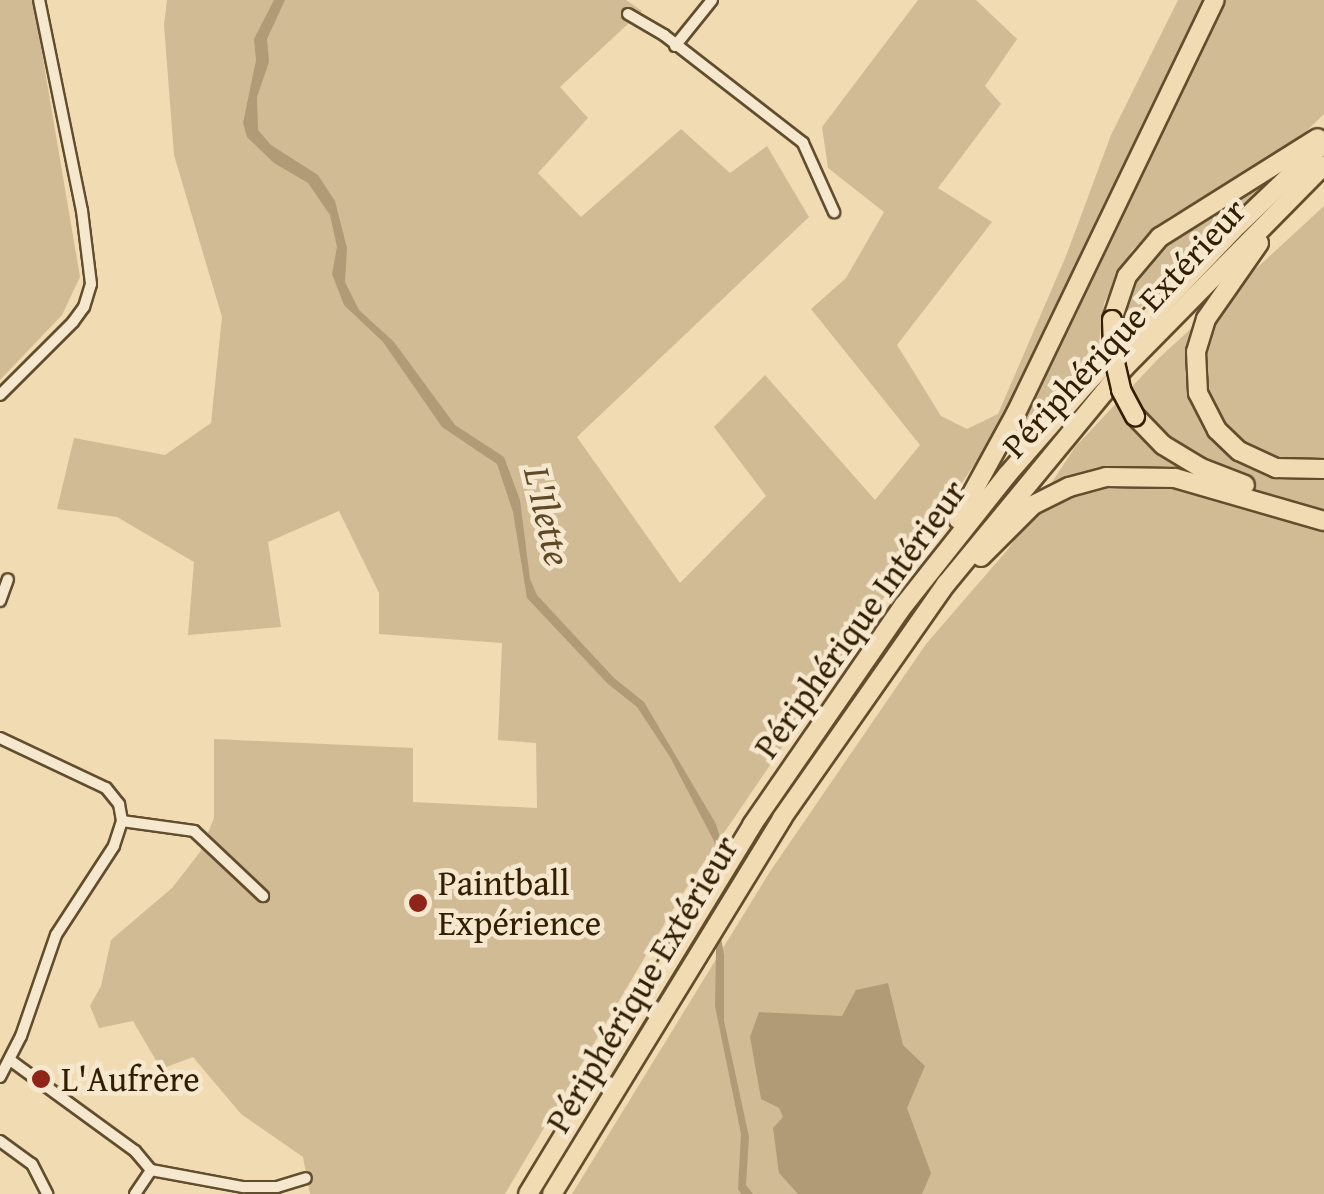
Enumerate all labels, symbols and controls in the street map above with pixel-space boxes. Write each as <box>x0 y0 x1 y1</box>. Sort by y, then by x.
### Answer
street label: Périphérique Extérieur <box>993 190 1255 466</box>
water label: L'Ilette <box>514 462 582 570</box>
street label: Périphérique Intérieur <box>745 472 975 766</box>
street label: Périphérique Extérieur <box>537 828 747 1140</box>
place label: Paintball Expérience <box>438 862 601 944</box>
marker: Paintball Expérience <box>407 892 429 914</box>
place label: L'Aufrère <box>61 1058 200 1100</box>
marker: L'Aufrère <box>30 1068 52 1090</box>

